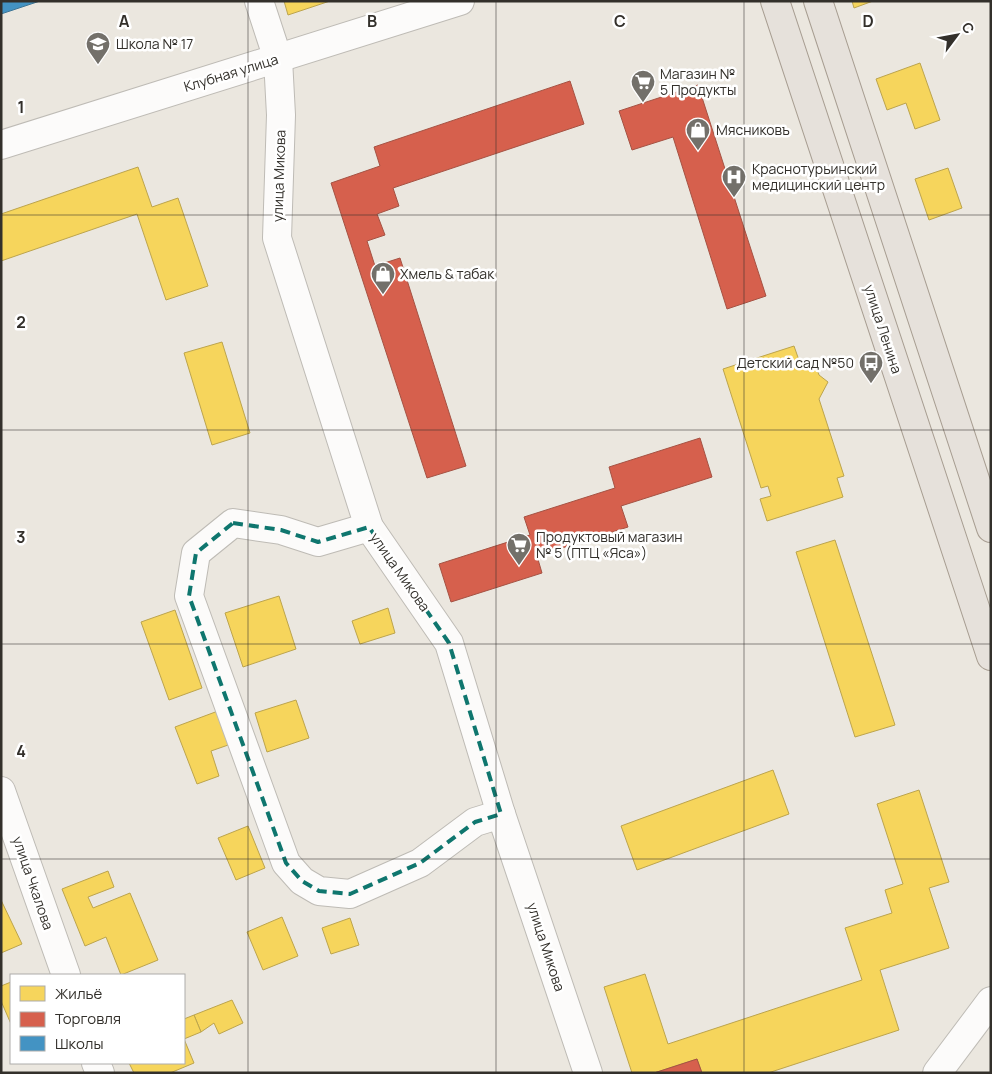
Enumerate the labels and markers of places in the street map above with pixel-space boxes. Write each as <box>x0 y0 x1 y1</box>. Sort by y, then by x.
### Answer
school or university icon: Школа № 17 <box>85 31 111 65</box>
place label: Школа № 17 <box>116 34 193 53</box>
place label: Магазин № 5 Продукты <box>660 64 736 99</box>
supermarket icon: Магазин № 5 Продукты <box>630 69 656 103</box>
shop icon: Мясниковъ <box>685 117 711 151</box>
place label: Мясниковъ <box>716 120 790 139</box>
place label: Краснотурьинский медицинский центр <box>752 159 885 194</box>
hospital icon: Краснотурьинский медицинский центр <box>721 164 747 198</box>
shop icon: Хмель & табак <box>370 261 396 295</box>
place label: Хмель & табак <box>400 264 495 283</box>
bus stop icon: Детский сад №50 <box>858 350 884 384</box>
place label: Детский сад №50 <box>736 353 854 372</box>
place label: Продуктовый магазин № 5 (ПТЦ «Яса») <box>536 527 683 562</box>
supermarket icon: Продуктовый магазин № 5 (ПТЦ «Яса») <box>506 532 532 566</box>

